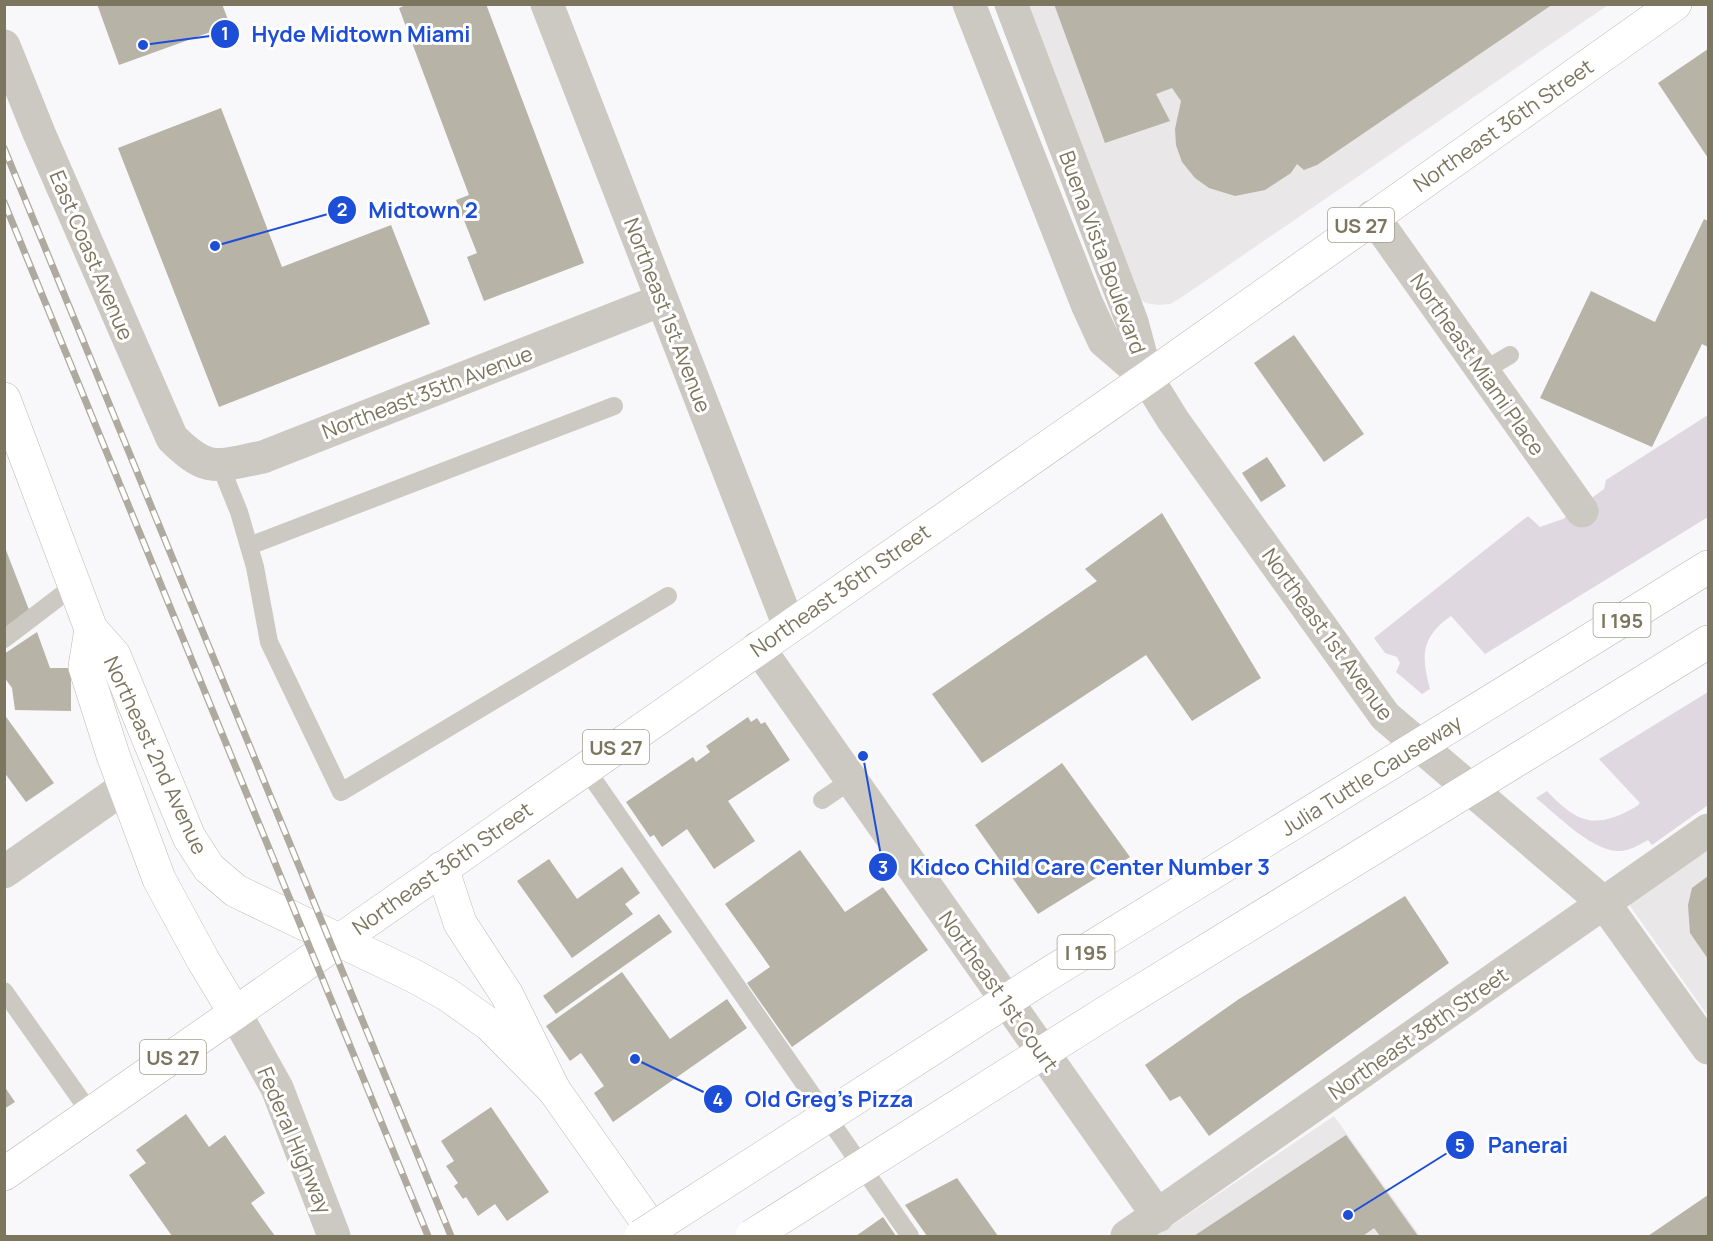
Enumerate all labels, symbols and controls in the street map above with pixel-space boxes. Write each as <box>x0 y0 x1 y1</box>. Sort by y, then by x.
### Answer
callout: Hyde Midtown Miami <box>210 14 483 54</box>
text: Hyde Midtown Miami <box>251 19 471 49</box>
text: 1 <box>221 21 229 45</box>
street label: Northeast 36th Street <box>1407 52 1599 198</box>
street label: Buena Vista Boulevard <box>1053 147 1153 357</box>
street label: East Coast Avenue <box>44 166 140 344</box>
callout: Midtown 2 <box>327 190 490 230</box>
text: Midtown 2 <box>368 195 478 225</box>
text: 2 <box>337 197 347 221</box>
road number: US 27 <box>1328 208 1394 242</box>
street label: Northeast 1st Avenue <box>618 214 718 416</box>
street label: Northeast Miami Place <box>1404 267 1552 461</box>
street label: Northeast 35th Avenue <box>318 339 536 445</box>
street label: Northeast 36th Street <box>744 517 936 663</box>
street label: Northeast 1st Avenue <box>1256 542 1400 726</box>
road number: I 195 <box>1594 603 1650 637</box>
street label: Northeast 2nd Avenue <box>98 651 214 859</box>
street label: Julia Tuttle Causeway <box>1275 708 1467 842</box>
road number: US 27 <box>583 730 649 764</box>
street label: Northeast 36th Street <box>346 795 538 941</box>
callout: Kidco Child Care Center Number 3 <box>868 847 1282 887</box>
text: Kidco Child Care Center Number 3 <box>910 852 1270 882</box>
text: 3 <box>878 855 888 879</box>
street label: Northeast 1st Court <box>933 905 1065 1077</box>
road number: I 195 <box>1058 935 1114 969</box>
street label: Northeast 38th Street <box>1323 960 1513 1106</box>
road number: US 27 <box>140 1040 206 1074</box>
street label: Federal Highway <box>251 1062 339 1218</box>
callout: Old Greg’s Pizza <box>703 1079 925 1119</box>
text: Old Greg’s Pizza <box>745 1084 913 1114</box>
text: 4 <box>713 1087 724 1111</box>
callout: Panerai <box>1445 1125 1580 1165</box>
text: Panerai <box>1488 1130 1568 1160</box>
text: 5 <box>1455 1133 1465 1157</box>

